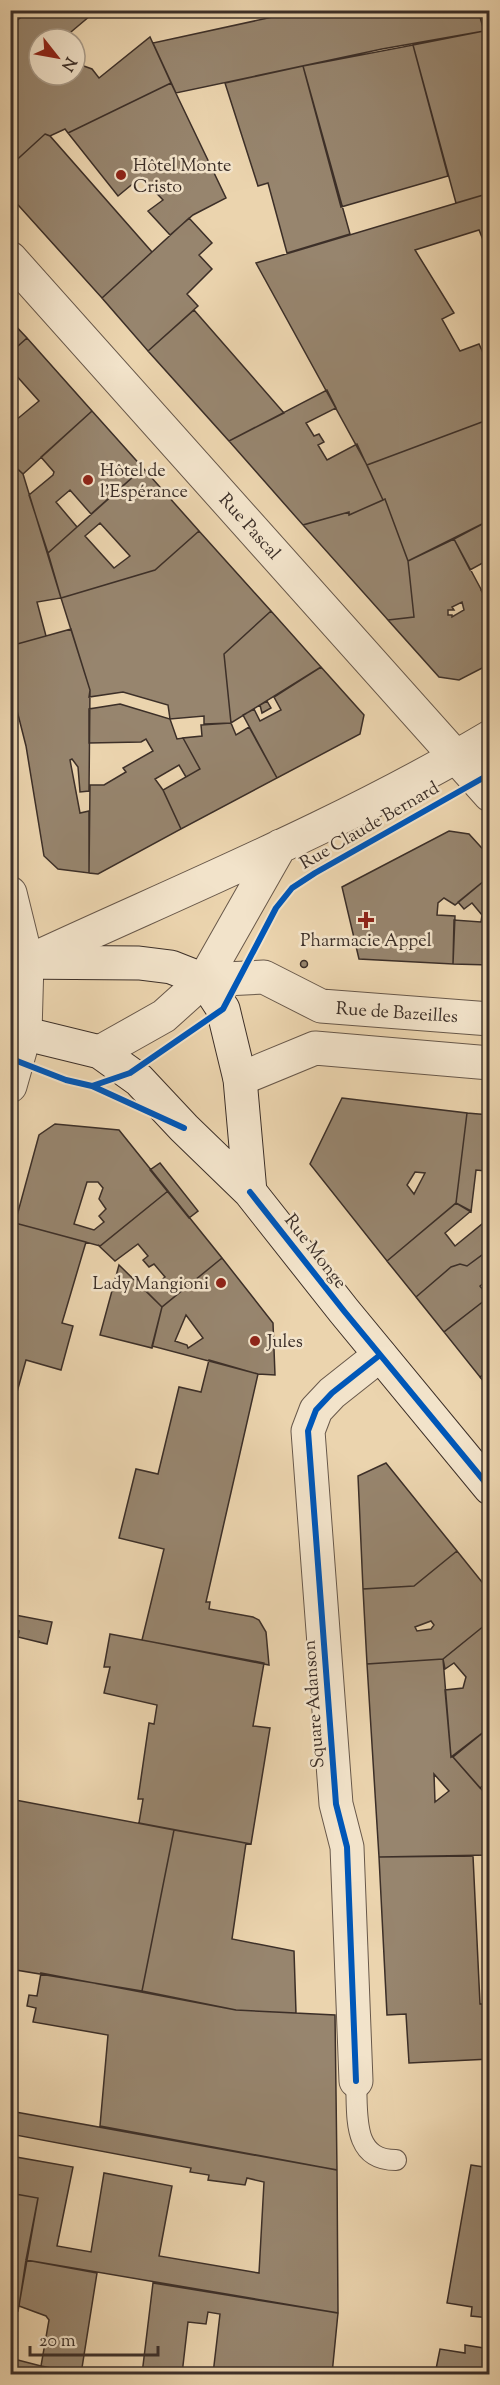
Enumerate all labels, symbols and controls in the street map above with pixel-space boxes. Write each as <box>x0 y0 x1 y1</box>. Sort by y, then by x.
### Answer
north arrow <box>27 27 87 87</box>
text: N <box>54 52 81 75</box>
place label: Hôtel Monte Cristo <box>133 154 231 201</box>
marker: Hôtel Monte Cristo <box>114 168 128 182</box>
place label: Hôtel de l'Espérance <box>100 459 188 506</box>
marker: Hôtel de l'Espérance <box>81 473 95 487</box>
street label: Rue Pascal <box>212 488 286 566</box>
street label: Rue Claude Bernard <box>295 776 445 877</box>
marker: Pharmacie Appel <box>359 913 373 927</box>
place label: Pharmacie Appel <box>300 929 432 955</box>
street label: Rue de Bazeilles <box>335 997 459 1031</box>
street label: Rue Monge <box>277 1209 352 1295</box>
place label: Lady Mangioni <box>93 1272 209 1298</box>
marker: Lady Mangioni <box>214 1276 228 1290</box>
place label: Jules <box>266 1330 303 1356</box>
marker: Jules <box>248 1334 262 1348</box>
street label: Square Adanson <box>298 1639 332 1769</box>
scale bar <box>30 2319 158 2357</box>
text: 20 m <box>39 2329 76 2355</box>

